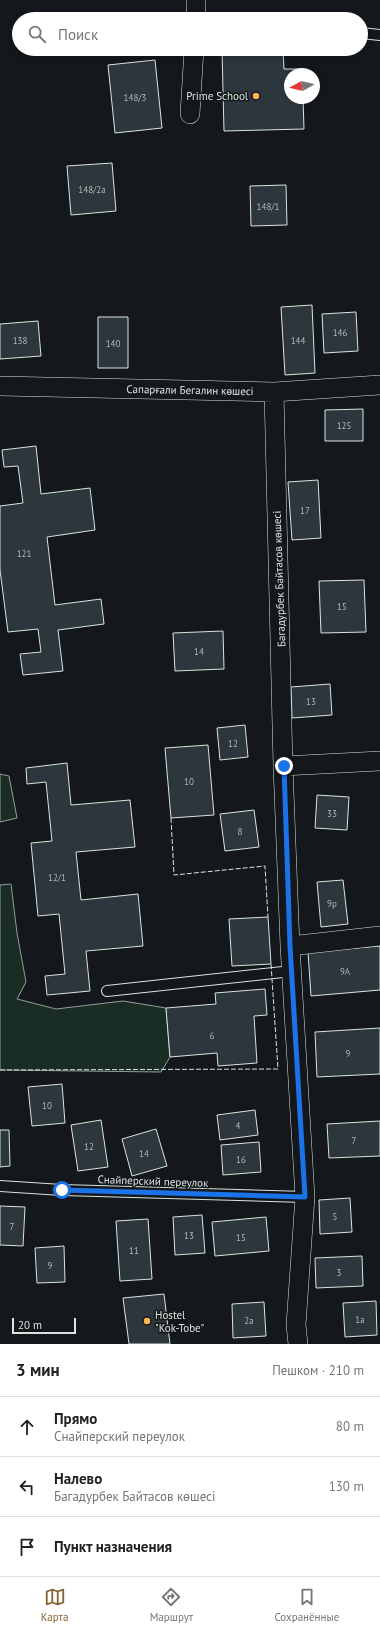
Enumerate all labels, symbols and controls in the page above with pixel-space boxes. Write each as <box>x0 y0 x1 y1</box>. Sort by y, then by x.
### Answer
search box <box>12 12 368 56</box>
icon: search <box>26 23 48 45</box>
text: Поиск <box>58 25 98 44</box>
north arrow <box>284 68 320 104</box>
place label: Prime School <box>186 89 249 103</box>
marker: Prime School <box>251 91 261 101</box>
house number: 148/3 <box>124 92 146 103</box>
house number: 148/2а <box>78 184 106 195</box>
house number: 148/1 <box>257 201 279 212</box>
house number: 146 <box>333 327 347 338</box>
house number: 138 <box>13 335 27 346</box>
house number: 144 <box>291 335 305 346</box>
house number: 140 <box>106 338 120 349</box>
street label: Сапарғали Бегалин көшесі <box>126 382 254 398</box>
house number: 125 <box>337 420 351 431</box>
house number: 17 <box>300 505 310 516</box>
street label: Багадурбек Байтасов көшесі <box>270 510 288 648</box>
house number: 121 <box>17 548 31 559</box>
house number: 15 <box>337 601 347 612</box>
house number: 14 <box>194 646 204 657</box>
house number: 13 <box>306 696 316 707</box>
house number: 12 <box>228 738 238 749</box>
route end <box>275 757 293 775</box>
house number: 10 <box>184 776 194 787</box>
house number: 33 <box>327 808 337 819</box>
house number: 8 <box>238 826 243 837</box>
house number: 12/1 <box>48 872 66 883</box>
house number: 9р <box>327 898 337 909</box>
house number: 9А <box>340 966 351 977</box>
house number: 6 <box>210 1030 215 1041</box>
house number: 9 <box>346 1048 351 1059</box>
house number: 10 <box>42 1100 52 1111</box>
house number: 4 <box>236 1120 241 1131</box>
house number: 7 <box>352 1135 357 1146</box>
house number: 12 <box>84 1141 94 1152</box>
house number: 14 <box>139 1148 149 1159</box>
house number: 16 <box>236 1154 246 1165</box>
street label: Снайперский переулок <box>97 1172 209 1190</box>
route start <box>53 1181 71 1199</box>
house number: 5 <box>333 1211 338 1222</box>
house number: 7 <box>10 1221 15 1232</box>
house number: 13 <box>184 1230 194 1241</box>
house number: 15 <box>236 1232 246 1243</box>
house number: 11 <box>129 1245 139 1256</box>
house number: 9 <box>48 1260 53 1271</box>
house number: 3 <box>337 1267 342 1278</box>
place label: Hostel "Kok-Tobe" <box>155 1308 205 1335</box>
house number: 1а <box>355 1314 365 1325</box>
house number: 2а <box>244 1315 254 1326</box>
scale bar <box>12 1316 76 1335</box>
marker: Hostel "Kok-Tobe" <box>142 1316 152 1326</box>
text: 20 m <box>18 1318 42 1332</box>
text: 3 мин <box>16 1359 60 1381</box>
text: Пешком · 210 m <box>272 1362 364 1379</box>
text: Прямо <box>54 1409 97 1428</box>
icon: ahead <box>16 1416 38 1438</box>
text: 80 m <box>336 1418 364 1435</box>
text: Снайперский переулок <box>54 1428 185 1445</box>
text: Налево <box>54 1469 102 1488</box>
icon: left <box>16 1476 38 1498</box>
text: 130 m <box>329 1478 364 1495</box>
text: Багадурбек Байтасов көшесі <box>54 1488 215 1505</box>
icon: arrive <box>16 1536 38 1558</box>
text: Пункт назначения <box>54 1537 172 1556</box>
tab: Карта <box>41 1586 68 1624</box>
tab: Маршрут <box>150 1586 193 1624</box>
tab: Сохранённые <box>274 1586 339 1624</box>

